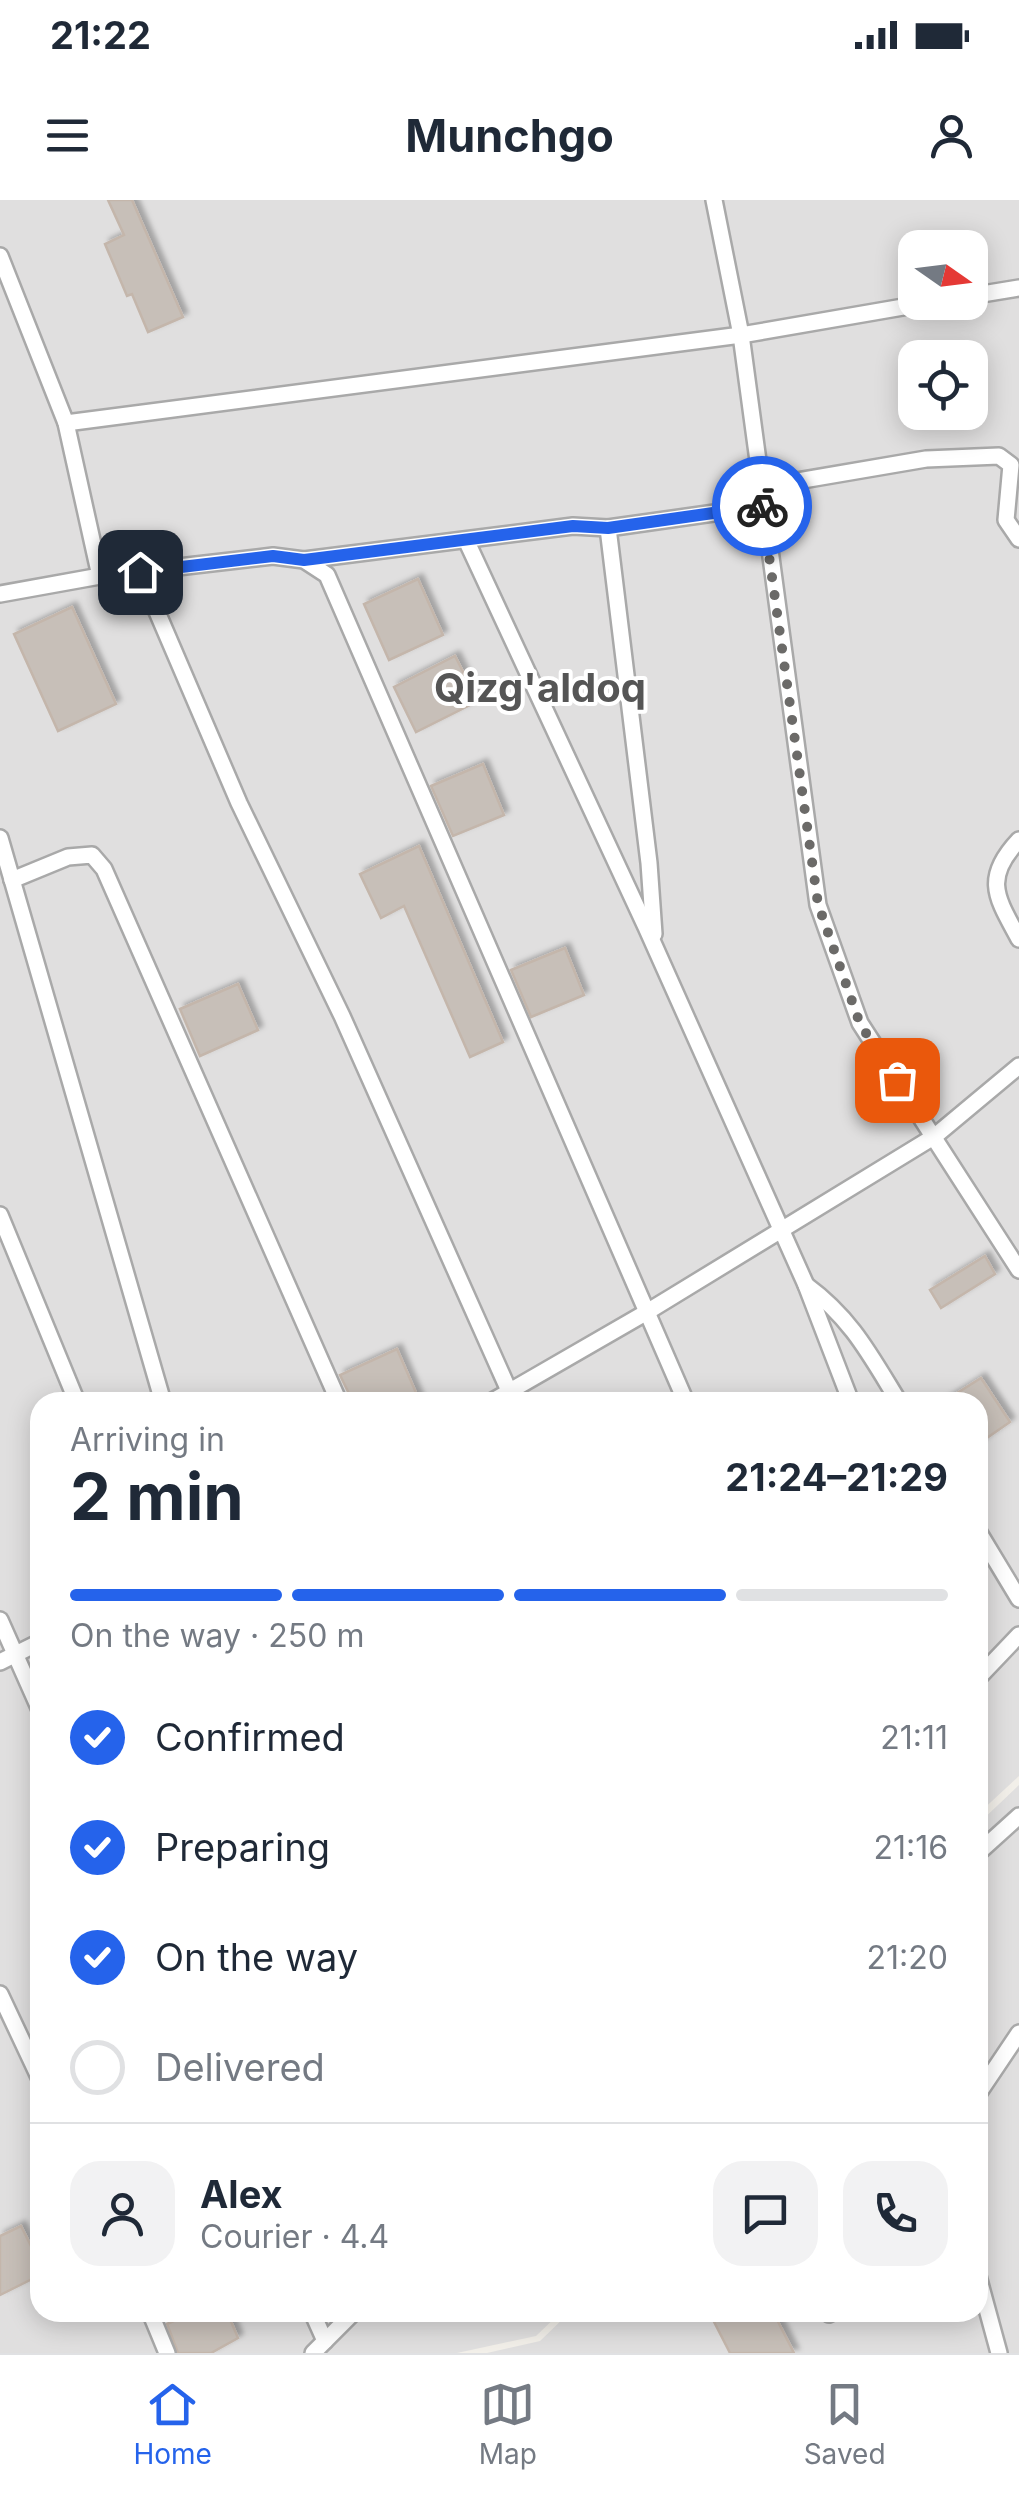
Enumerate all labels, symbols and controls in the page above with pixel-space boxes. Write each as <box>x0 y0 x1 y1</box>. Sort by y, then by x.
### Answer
text: 21:22 <box>50 12 151 58</box>
icon: menu <box>40 108 95 163</box>
text: Munchgo <box>405 108 614 163</box>
icon: person <box>924 108 979 163</box>
north arrow <box>898 230 988 320</box>
map controls <box>898 230 988 430</box>
button: locate <box>898 340 988 430</box>
courier <box>712 456 812 556</box>
icon: bike <box>735 479 790 534</box>
pin <box>98 530 183 615</box>
icon: home <box>113 545 168 600</box>
district label: Qizg'aldoq <box>434 663 646 712</box>
pin <box>855 1038 940 1123</box>
icon: bag <box>870 1053 925 1108</box>
text: Arriving in <box>70 1420 225 1459</box>
text: 21:24–21:29 <box>725 1454 948 1500</box>
text: 2 min <box>70 1457 244 1536</box>
text: On the way · 250 m <box>70 1616 365 1655</box>
icon: check <box>70 1710 125 1765</box>
text: Confirmed <box>155 1714 345 1760</box>
text: 21:11 <box>880 1718 948 1757</box>
icon: check <box>70 1820 125 1875</box>
text: Preparing <box>155 1824 330 1870</box>
text: 21:16 <box>873 1828 948 1867</box>
icon: check <box>70 1930 125 1985</box>
text: On the way <box>155 1934 358 1980</box>
text: 21:20 <box>867 1938 948 1977</box>
text: Delivered <box>155 2044 325 2090</box>
button: person <box>70 2161 175 2266</box>
button: chat <box>713 2161 818 2266</box>
button: phone <box>843 2161 948 2266</box>
text: Alex <box>200 2171 283 2217</box>
text: Courier · 4.4 <box>200 2217 389 2256</box>
tab: Home <box>133 2377 212 2471</box>
tab: Map <box>479 2377 537 2471</box>
tab: Saved <box>804 2377 886 2471</box>

